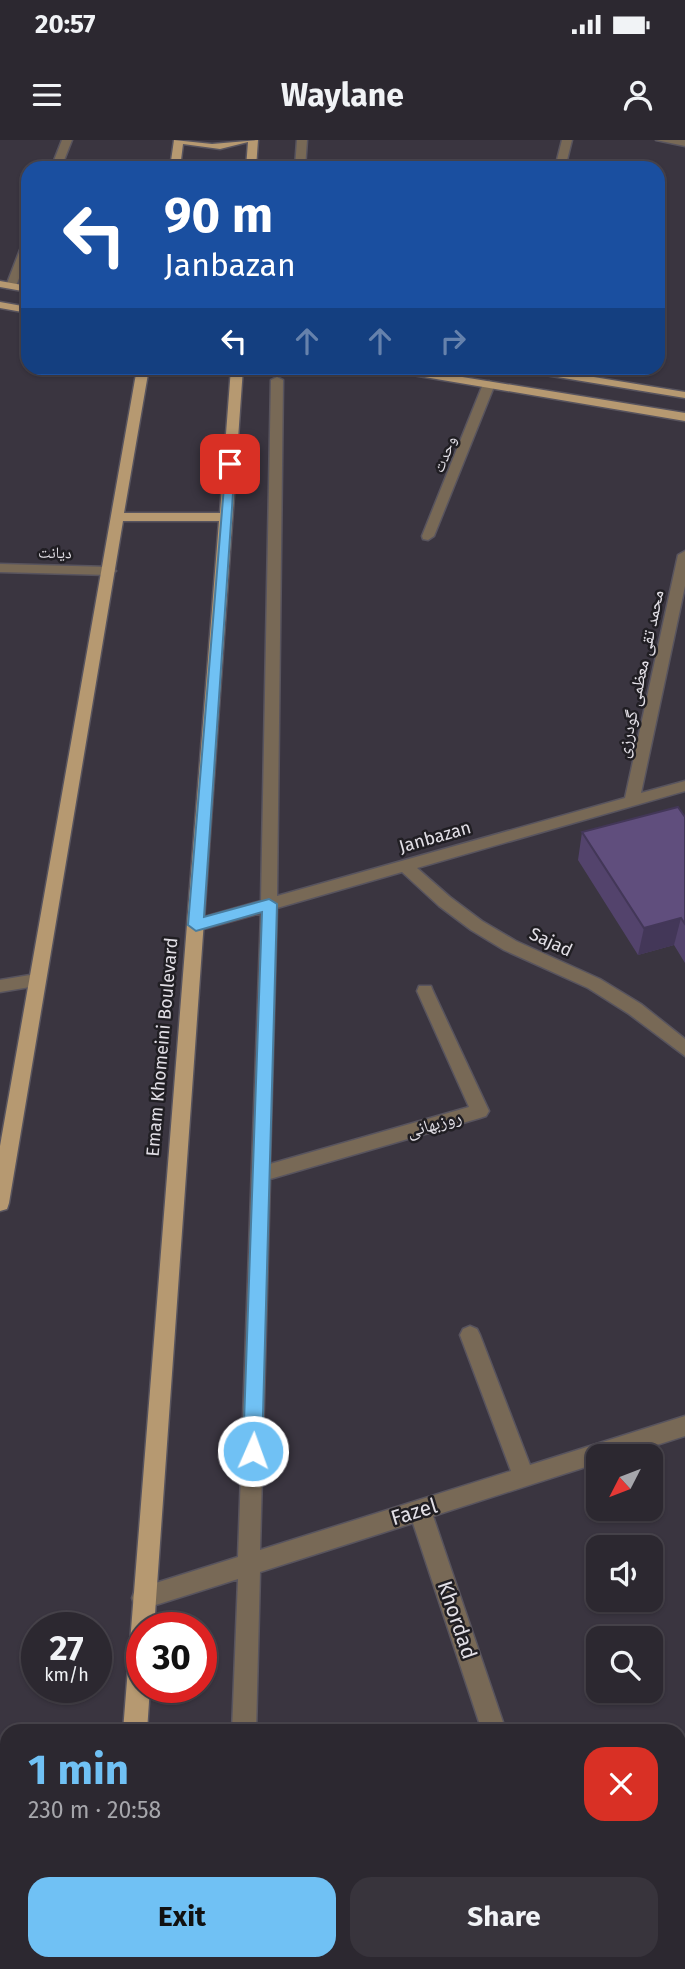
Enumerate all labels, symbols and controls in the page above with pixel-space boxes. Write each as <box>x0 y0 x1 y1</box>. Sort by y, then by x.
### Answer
text: 20:57 <box>35 9 95 40</box>
icon: menu <box>28 76 66 114</box>
text: Waylane <box>281 76 404 114</box>
icon: person <box>619 76 657 114</box>
text: 90 m <box>164 186 273 245</box>
icon: left <box>49 189 140 280</box>
text: Janbazan <box>164 246 296 284</box>
icon: left <box>215 322 253 360</box>
icon: ahead <box>288 322 326 360</box>
icon: ahead <box>361 322 399 360</box>
icon: right <box>434 322 472 360</box>
street label: وحدت <box>429 433 460 475</box>
pin <box>200 434 260 494</box>
icon: arrive <box>211 445 249 483</box>
street label: دیانت <box>38 543 72 562</box>
street label: محمد تقی معظمی گودرزی <box>611 588 669 760</box>
street label: Janbazan <box>396 816 474 858</box>
street label: Sajad <box>526 923 576 961</box>
street label: Emam Khomeini Boulevard <box>141 937 183 1157</box>
street label: روزبهانی <box>404 1106 464 1142</box>
position arrow <box>216 1414 290 1488</box>
north arrow <box>586 1444 663 1521</box>
map controls <box>586 1444 663 1703</box>
street label: Fazel <box>388 1493 440 1531</box>
button: sound <box>586 1535 663 1612</box>
street label: Khordad <box>432 1577 482 1663</box>
speed limit sign: 30 <box>126 1612 217 1703</box>
button: search <box>586 1626 663 1703</box>
text: 27 <box>49 1627 84 1669</box>
text: km/h <box>44 1664 89 1686</box>
text: 1 min <box>28 1745 129 1795</box>
button: close <box>584 1747 658 1821</box>
text: 230 m · 20:58 <box>28 1796 161 1824</box>
button: Exit <box>28 1877 336 1957</box>
button: Share <box>350 1877 658 1957</box>

